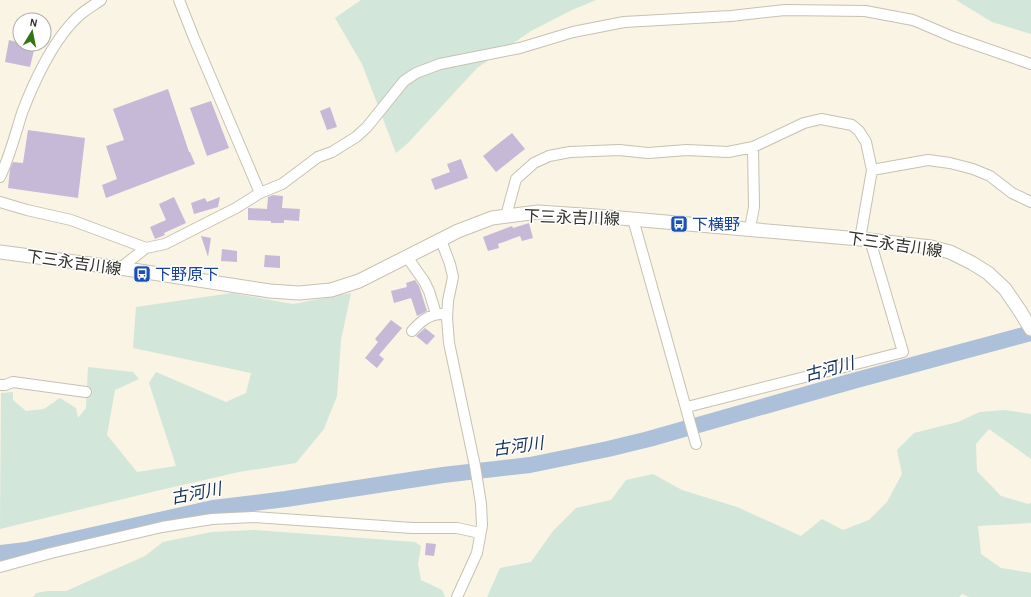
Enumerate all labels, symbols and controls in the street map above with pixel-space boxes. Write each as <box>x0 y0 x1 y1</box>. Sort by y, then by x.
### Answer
north arrow <box>12 12 52 52</box>
text: N <box>29 17 38 29</box>
street label: 下三永吉川線 <box>524 207 620 228</box>
bus stop icon: 下横野 <box>669 214 689 234</box>
place label: 下横野 <box>692 216 740 233</box>
street label: 下三永吉川線 <box>846 229 944 260</box>
street label: 下三永吉川線 <box>25 247 123 278</box>
bus stop icon: 下野原下 <box>132 264 152 284</box>
place label: 下野原下 <box>155 266 219 283</box>
water label: 古河川 <box>802 353 858 384</box>
water label: 古河川 <box>491 433 546 458</box>
water label: 古河川 <box>169 479 225 507</box>

